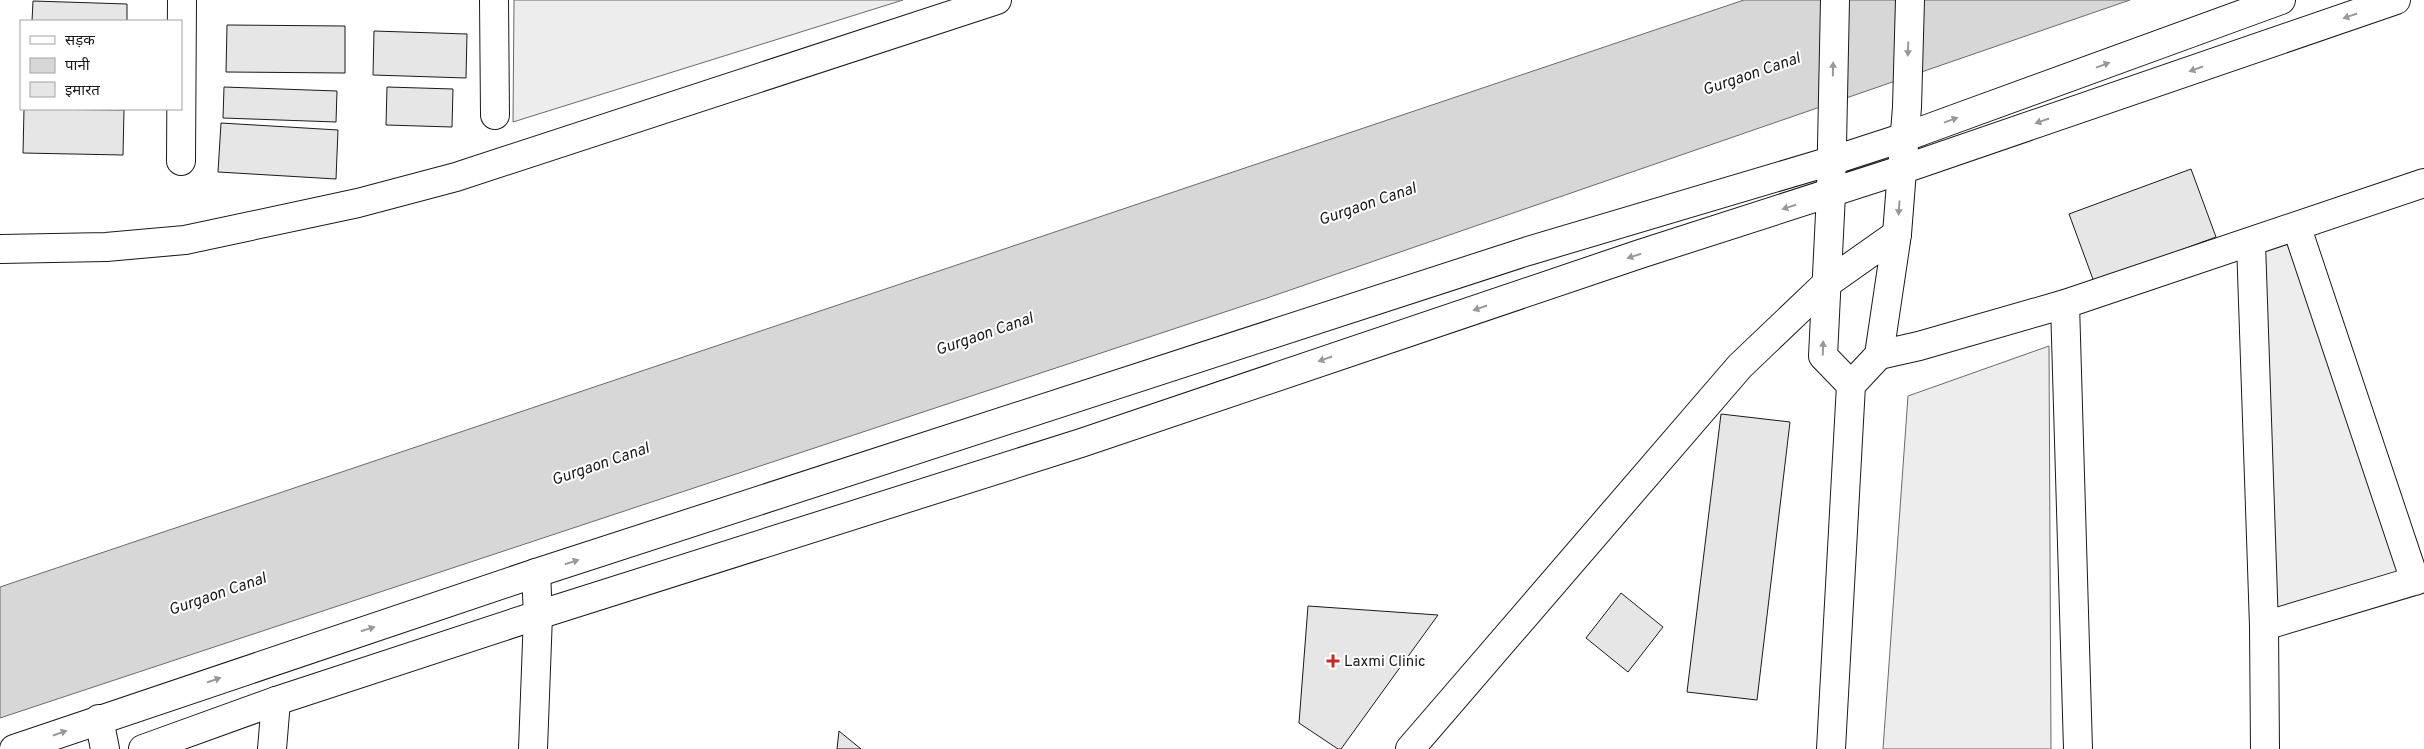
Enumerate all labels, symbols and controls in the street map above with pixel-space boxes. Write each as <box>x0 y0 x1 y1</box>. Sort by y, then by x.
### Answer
one-way arrow <box>2342 13 2357 20</box>
legend <box>20 20 182 110</box>
text: सड़क <box>65 32 95 51</box>
one-way arrow <box>1904 41 1912 57</box>
water label: Gurgaon Canal <box>1700 49 1804 101</box>
text: पानी <box>65 57 91 76</box>
one-way arrow <box>1830 61 1838 77</box>
one-way arrow <box>2096 61 2111 69</box>
one-way arrow <box>2188 65 2203 73</box>
text: इमारत <box>65 82 100 101</box>
one-way arrow <box>1943 116 1958 123</box>
one-way arrow <box>2035 118 2050 126</box>
water label: Gurgaon Canal <box>1316 179 1420 231</box>
one-way arrow <box>1894 200 1902 216</box>
one-way arrow <box>1781 204 1796 211</box>
one-way arrow <box>1626 253 1641 260</box>
one-way arrow <box>1472 304 1487 312</box>
water label: Gurgaon Canal <box>933 309 1037 361</box>
one-way arrow <box>1819 339 1827 355</box>
one-way arrow <box>1318 356 1333 364</box>
water label: Gurgaon Canal <box>549 439 653 491</box>
one-way arrow <box>565 557 580 565</box>
water label: Gurgaon Canal <box>166 569 270 621</box>
one-way arrow <box>361 625 376 633</box>
place label: Laxmi Clinic <box>1344 653 1426 672</box>
marker: Laxmi Clinic <box>1326 654 1340 668</box>
one-way arrow <box>207 676 222 684</box>
one-way arrow <box>53 729 68 737</box>

